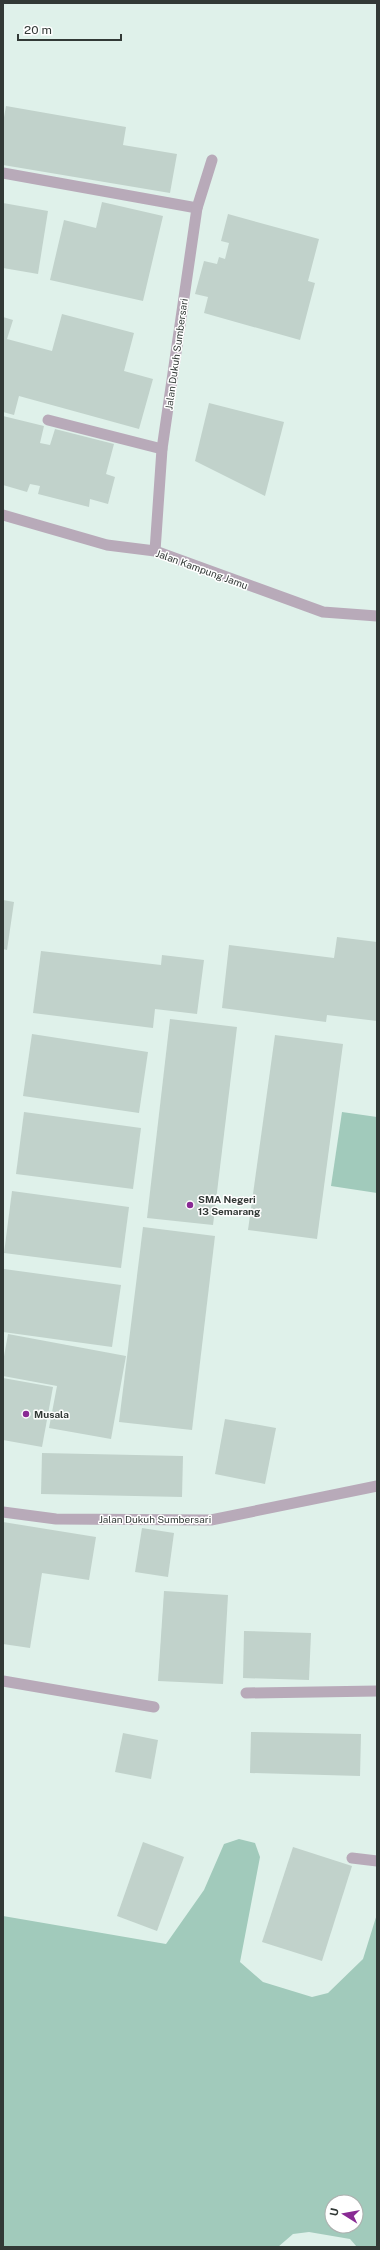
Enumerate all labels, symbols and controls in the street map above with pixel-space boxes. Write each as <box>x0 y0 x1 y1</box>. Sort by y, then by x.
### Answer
scale bar <box>18 16 121 42</box>
text: 20 m <box>24 23 52 37</box>
street label: Jalan Dukuh Sumbersari <box>162 298 190 410</box>
street label: Jalan Kampung Jamu <box>154 547 250 591</box>
place label: SMA Negeri 13 Semarang <box>198 1193 261 1217</box>
marker: SMA Negeri 13 Semarang <box>185 1200 195 1210</box>
place label: Musala <box>34 1408 69 1420</box>
marker: Musala <box>21 1409 31 1419</box>
street label: Jalan Dukuh Sumbersari <box>99 1513 211 1525</box>
north arrow <box>324 2194 364 2234</box>
text: U <box>328 2207 341 2217</box>

